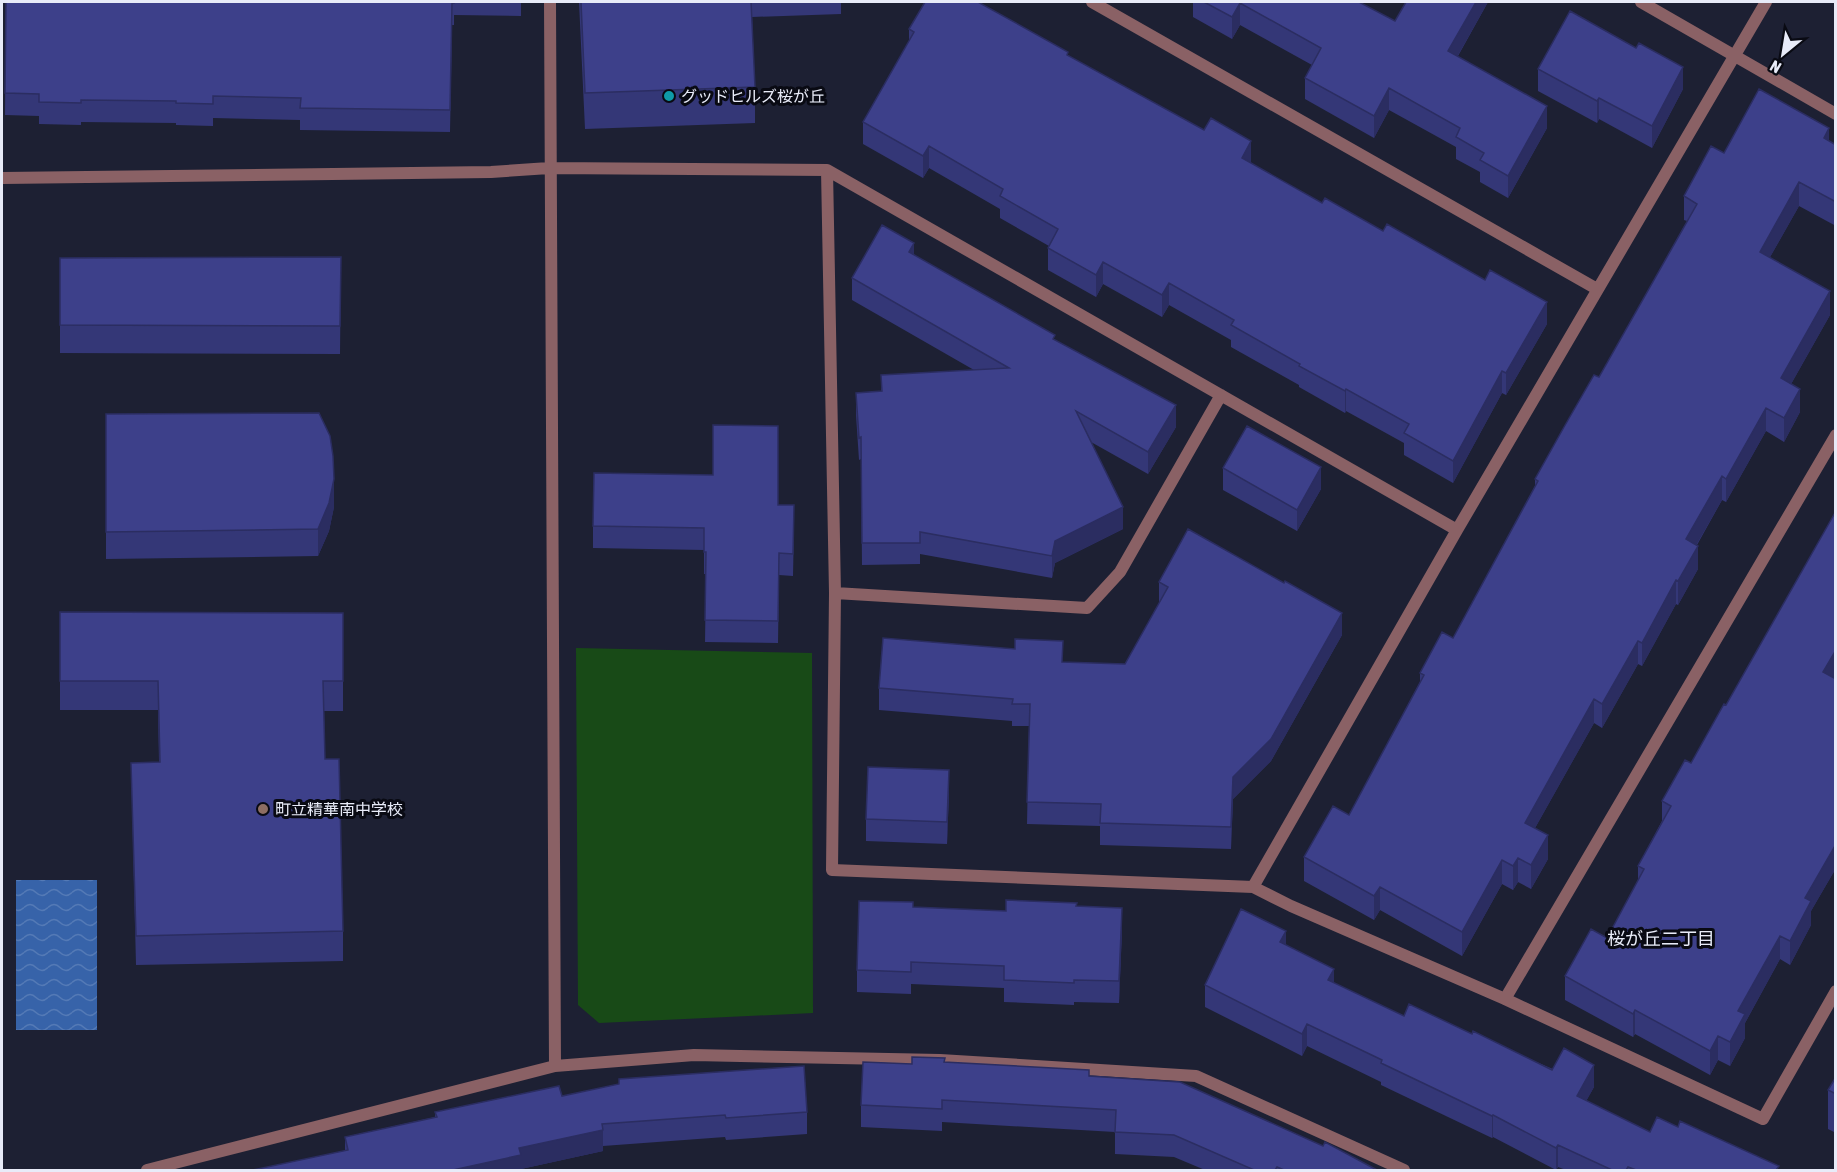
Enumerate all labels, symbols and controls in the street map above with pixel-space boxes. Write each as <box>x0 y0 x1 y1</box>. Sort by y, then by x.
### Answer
north arrow <box>1753 24 1813 84</box>
text: N <box>1767 57 1784 77</box>
place label: グッドヒルズ桜が丘 <box>681 87 825 105</box>
marker: グッドヒルズ桜が丘 <box>662 89 676 103</box>
place label: 町立精華南中学校 <box>275 800 403 818</box>
marker: 町立精華南中学校 <box>256 802 270 816</box>
district label: 桜が丘二丁目 <box>1607 928 1715 949</box>

